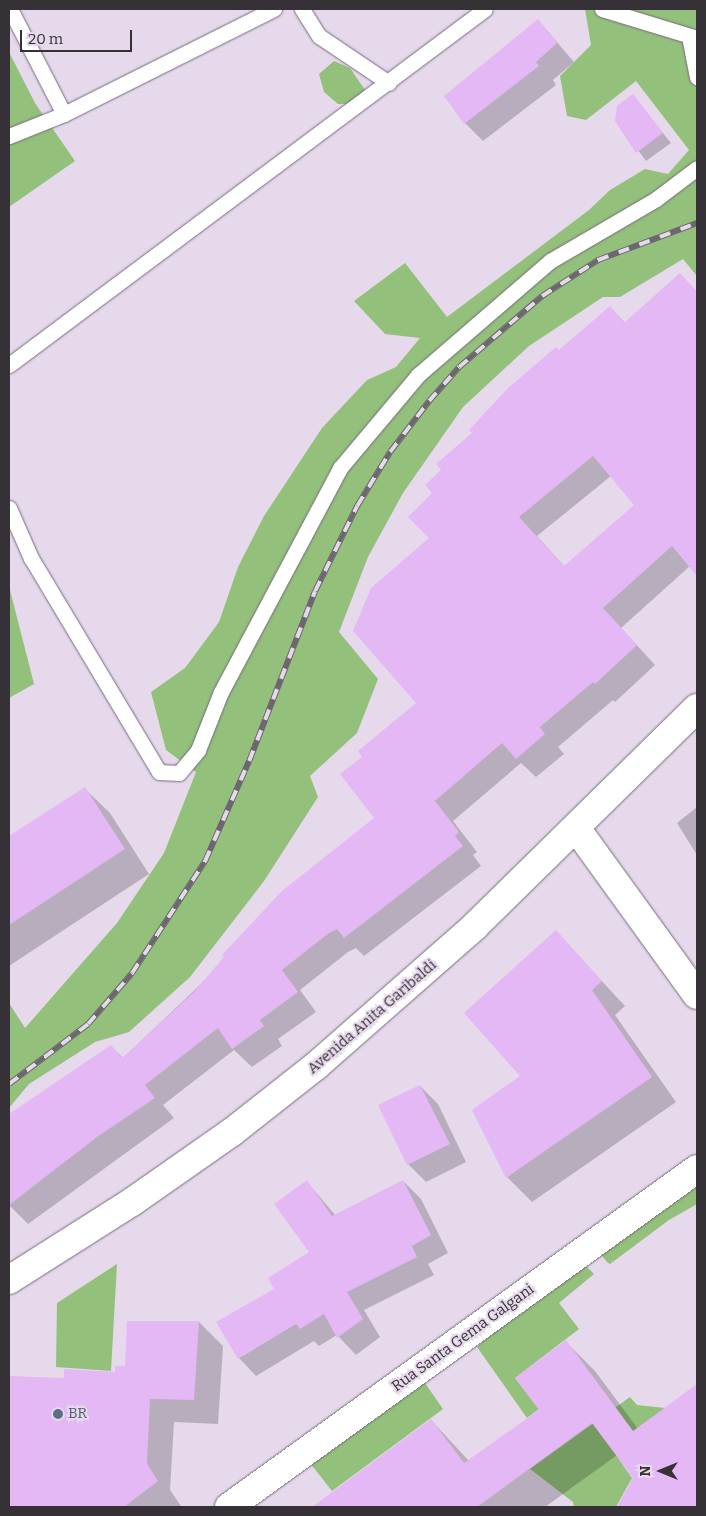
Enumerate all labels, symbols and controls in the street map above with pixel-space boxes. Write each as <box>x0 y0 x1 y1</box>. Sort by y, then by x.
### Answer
scale bar <box>22 20 135 52</box>
text: 20 m <box>28 30 63 48</box>
street label: Avenida Anita Garibaldi <box>304 956 440 1078</box>
street label: Rua Santa Gema Galgani <box>388 1280 538 1396</box>
place label: BR <box>68 1405 87 1423</box>
marker: BR <box>52 1408 64 1420</box>
north arrow <box>636 1446 686 1496</box>
text: N <box>637 1466 654 1476</box>

